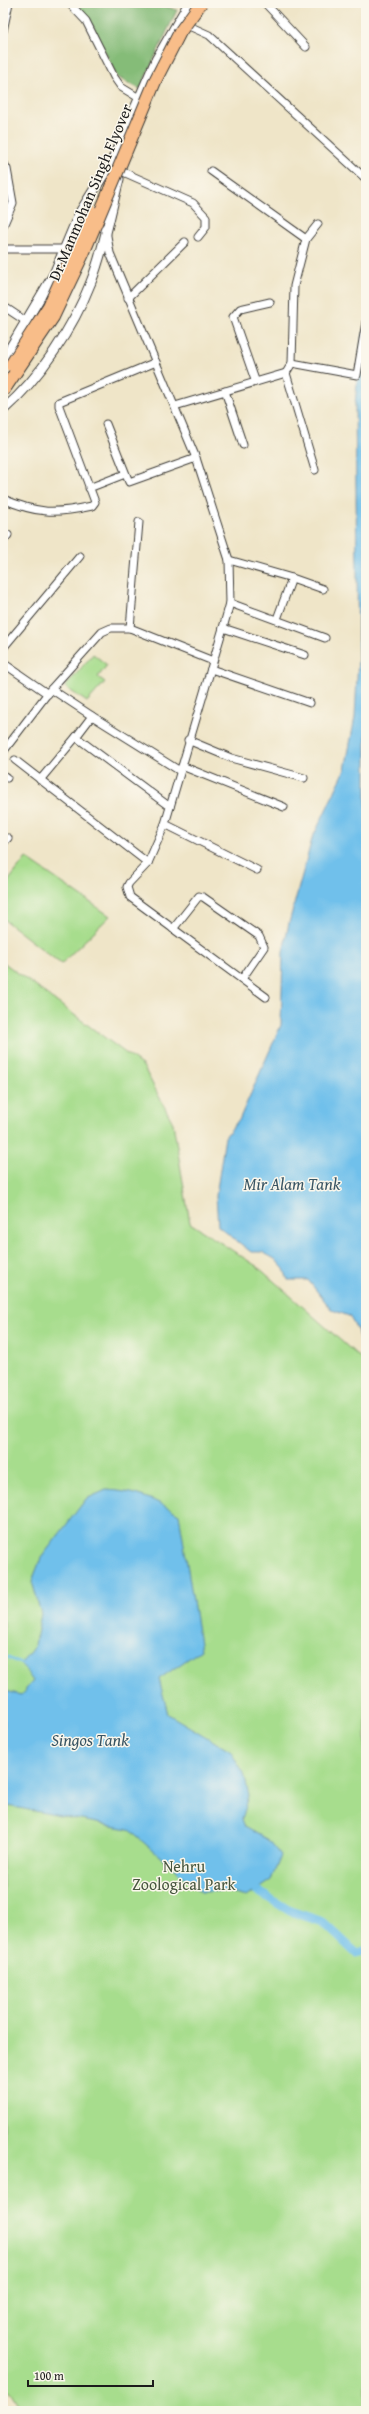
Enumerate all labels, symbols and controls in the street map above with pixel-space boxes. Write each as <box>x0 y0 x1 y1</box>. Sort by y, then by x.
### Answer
street label: Dr.Manmohan Singh Flyover <box>42 99 138 284</box>
water label: Mir Alam Tank <box>243 1171 341 1196</box>
water label: Singos Tank <box>51 1727 129 1752</box>
park label: Nehru Zoological Park <box>132 1854 237 1896</box>
scale bar <box>28 2362 153 2388</box>
text: 100 m <box>34 2367 64 2384</box>

